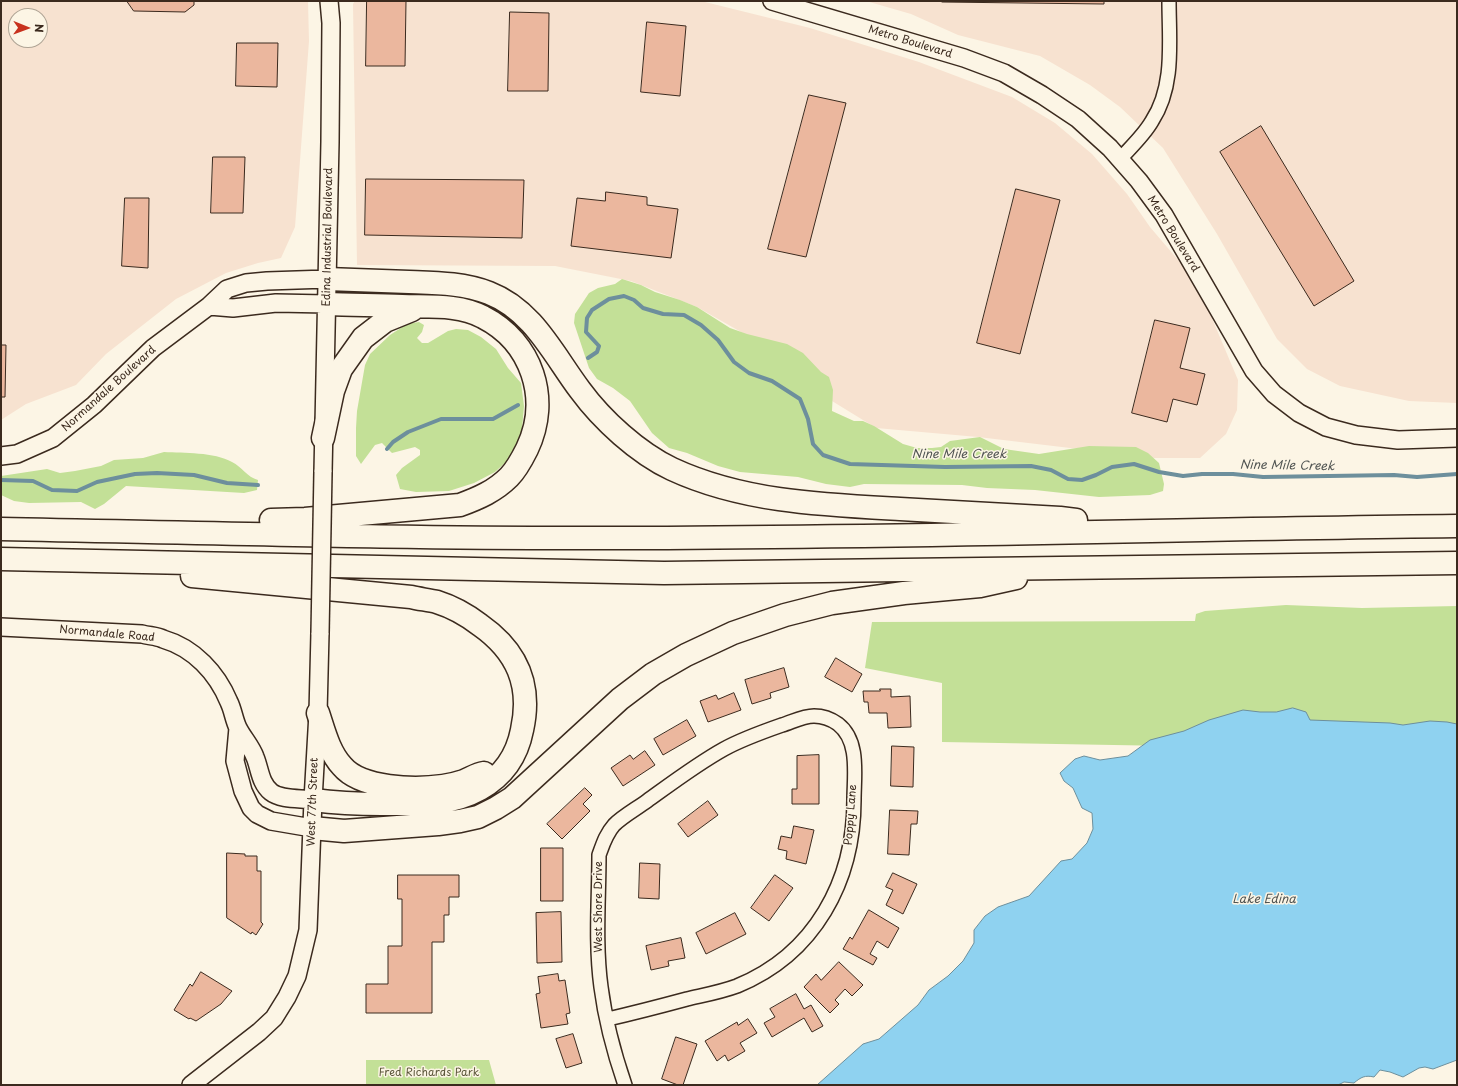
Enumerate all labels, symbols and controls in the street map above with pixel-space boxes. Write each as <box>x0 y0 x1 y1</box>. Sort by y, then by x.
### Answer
north arrow <box>8 8 48 48</box>
street label: Metro Boulevard <box>866 23 954 61</box>
text: N <box>31 24 48 33</box>
street label: Edina Industrial Boulevard <box>320 168 336 306</box>
street label: Metro Boulevard <box>1144 194 1202 274</box>
street label: Normandale Boulevard <box>59 343 159 435</box>
water label: Nine Mile Creek <box>912 448 1006 462</box>
water label: Nine Mile Creek <box>1240 458 1334 474</box>
street label: Normandale Road <box>59 623 155 645</box>
street label: West 77th Street <box>305 757 321 847</box>
street label: Poppy Lane <box>842 784 860 846</box>
street label: West Shore Drive <box>592 861 606 953</box>
water label: Lake Edina <box>1232 893 1296 907</box>
park label: Fred Richards Park <box>379 1066 479 1080</box>

